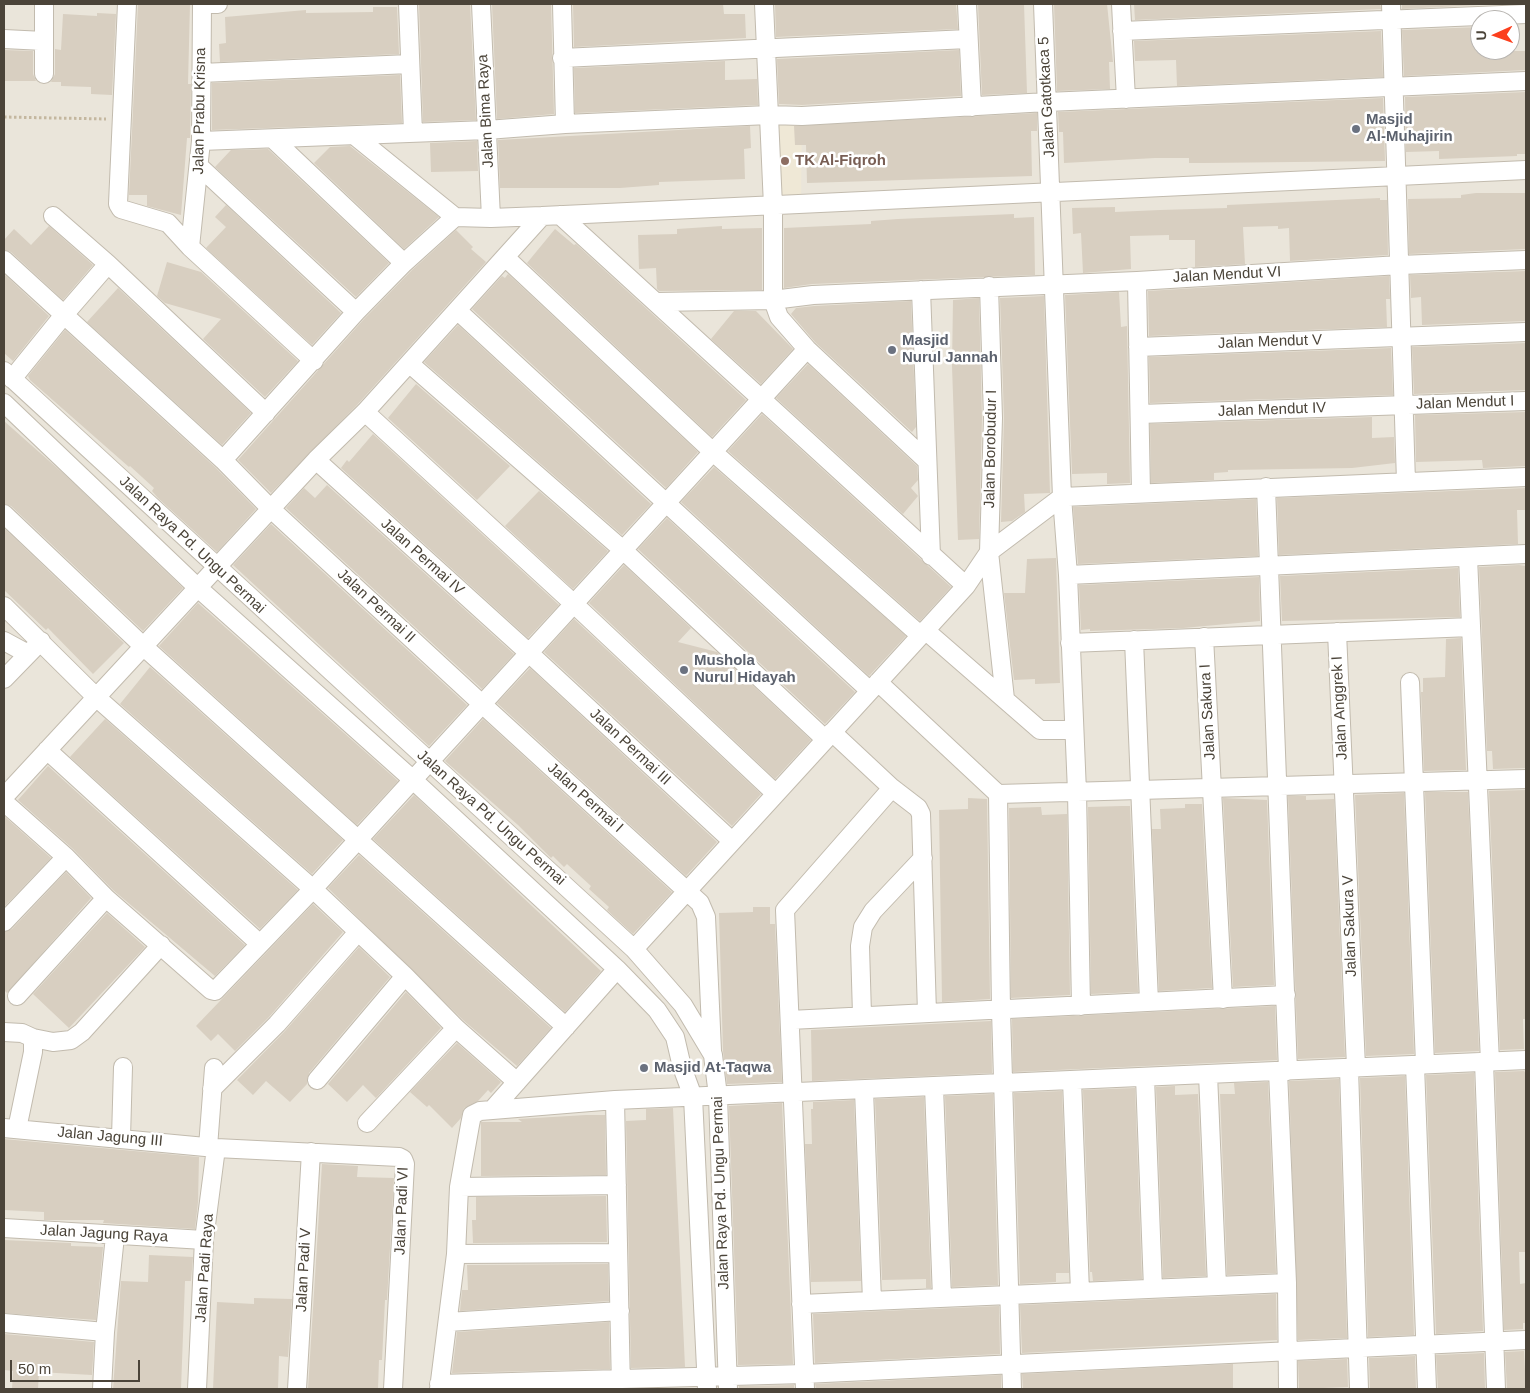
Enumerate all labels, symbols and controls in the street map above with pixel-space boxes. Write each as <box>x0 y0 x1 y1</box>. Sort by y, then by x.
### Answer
north arrow <box>1470 10 1520 60</box>
text: U <box>1473 30 1489 41</box>
street label: Jalan Gatotkaca 5 <box>1035 36 1059 158</box>
street label: Jalan Prabu Krisna <box>190 47 210 175</box>
street label: Jalan Bima Raya <box>474 54 498 168</box>
place label: Masjid Al-Muhajirin <box>1366 111 1453 146</box>
marker: Masjid Al-Muhajirin <box>1350 123 1362 135</box>
place label: TK Al-Fiqroh <box>795 152 886 170</box>
marker: TK Al-Fiqroh <box>779 155 791 167</box>
street label: Jalan Mendut VI <box>1172 263 1282 287</box>
street label: Jalan Mendut V <box>1218 331 1322 353</box>
place label: Masjid Nurul Jannah <box>902 332 998 367</box>
marker: Masjid Nurul Jannah <box>886 344 898 356</box>
street label: Jalan Borobudur I <box>981 390 1001 508</box>
street label: Jalan Mendut I <box>1416 392 1514 414</box>
street label: Jalan Mendut IV <box>1218 399 1326 421</box>
street label: Jalan Raya Pd. Ungu Permai <box>115 472 269 618</box>
street label: Jalan Permai IV <box>377 515 467 599</box>
street label: Jalan Permai II <box>333 565 419 647</box>
place label: Mushola Nurul Hidayah <box>694 652 796 687</box>
street label: Jalan Anggrek I <box>1328 655 1352 761</box>
marker: Mushola Nurul Hidayah <box>678 664 690 676</box>
street label: Jalan Sakura I <box>1197 664 1219 760</box>
street label: Jalan Permai III <box>586 705 674 789</box>
street label: Jalan Raya Pd. Ungu Permai <box>413 747 569 889</box>
street label: Jalan Permai I <box>543 759 627 837</box>
street label: Jalan Sakura V <box>1339 875 1361 977</box>
place label: Masjid At-Taqwa <box>654 1059 771 1077</box>
marker: Masjid At-Taqwa <box>638 1062 650 1074</box>
street label: Jalan Raya Pd. Ungu Permai <box>709 1096 733 1290</box>
street label: Jalan Jagung III <box>56 1123 164 1151</box>
street label: Jalan Padi VI <box>391 1167 413 1255</box>
street label: Jalan Padi Raya <box>192 1213 218 1323</box>
street label: Jalan Jagung Raya <box>39 1222 169 1246</box>
street label: Jalan Padi V <box>293 1227 315 1313</box>
scale bar <box>12 1350 142 1382</box>
text: 50 m <box>18 1360 51 1377</box>

